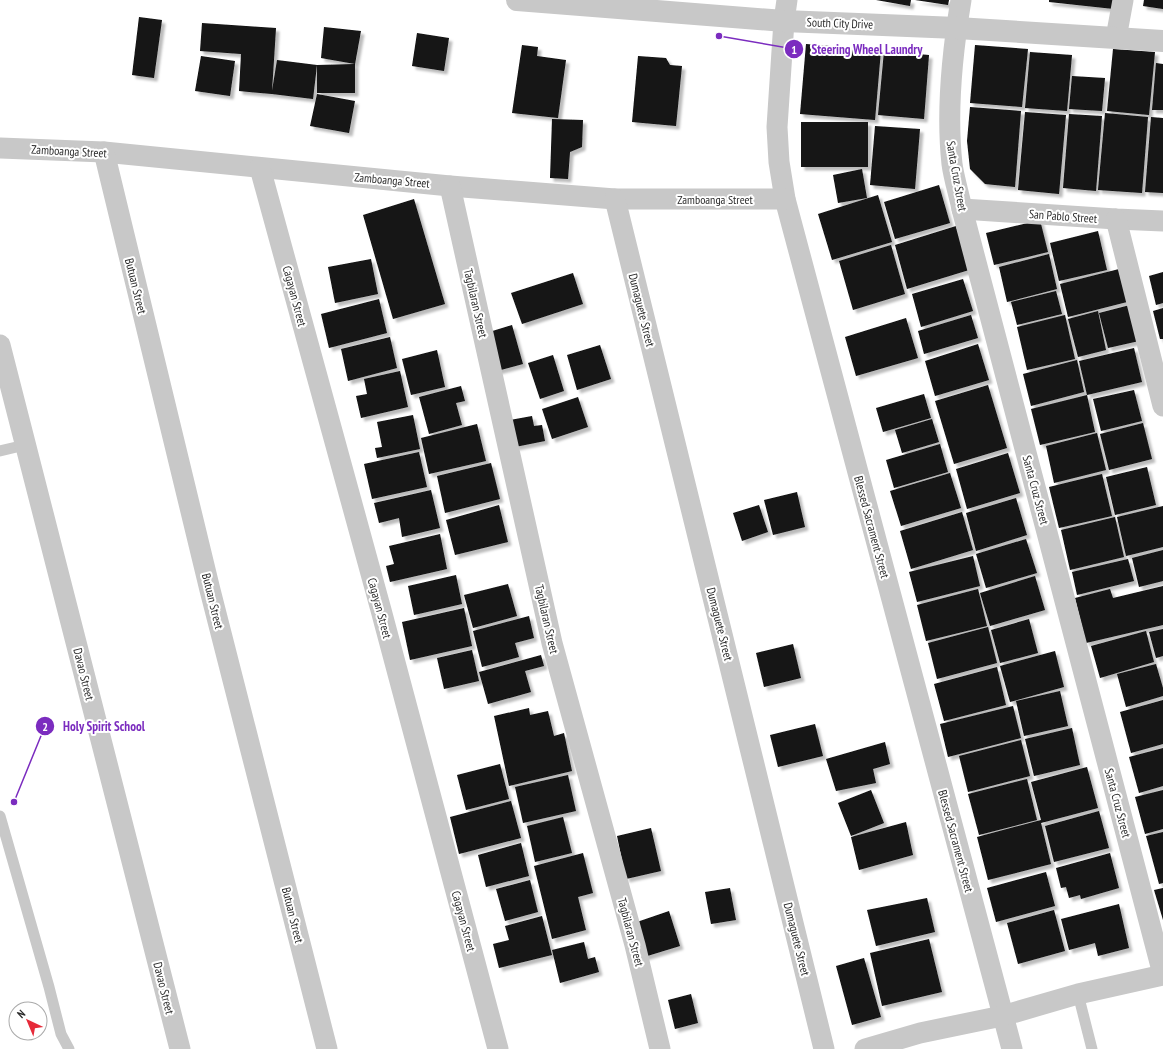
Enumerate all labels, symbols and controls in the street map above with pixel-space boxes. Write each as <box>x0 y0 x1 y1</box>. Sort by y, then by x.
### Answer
street label: South City Drive <box>807 14 874 32</box>
callout: Steering Wheel Laundry <box>784 37 931 62</box>
text: Steering Wheel Laundry <box>812 41 923 58</box>
text: 1 <box>791 42 797 57</box>
street label: Santa Cruz Street <box>943 140 971 213</box>
street label: Zamboanga Street <box>31 142 108 161</box>
street label: Zamboanga Street <box>354 169 431 191</box>
street label: Zamboanga Street <box>677 192 753 207</box>
street label: San Pablo Street <box>1028 206 1098 226</box>
street label: Butuan Street <box>122 257 150 316</box>
street label: Cagayan Street <box>280 264 310 329</box>
street label: Tagbilaran Street <box>461 267 491 340</box>
street label: Dumaguete Street <box>626 272 659 349</box>
street label: Santa Cruz Street <box>1020 454 1053 527</box>
street label: Blessed Sacrament Street <box>851 474 893 580</box>
street label: Butuan Street <box>199 572 227 631</box>
street label: Cagayan Street <box>365 576 395 641</box>
street label: Tagbilaran Street <box>532 583 562 656</box>
street label: Dumaguete Street <box>704 586 737 663</box>
street label: Davao Street <box>70 646 98 702</box>
callout: Holy Spirit School <box>35 714 153 739</box>
text: Holy Spirit School <box>63 718 146 735</box>
text: 2 <box>42 719 48 734</box>
street label: Santa Cruz Street <box>1102 767 1135 840</box>
street label: Blessed Sacrament Street <box>935 788 977 894</box>
street label: Butuan Street <box>279 886 307 945</box>
street label: Cagayan Street <box>449 889 479 954</box>
street label: Tagbilaran Street <box>615 896 648 969</box>
street label: Dumaguete Street <box>781 901 814 978</box>
street label: Davao Street <box>150 960 178 1016</box>
north arrow <box>8 1001 48 1041</box>
text: N <box>14 1007 28 1021</box>

